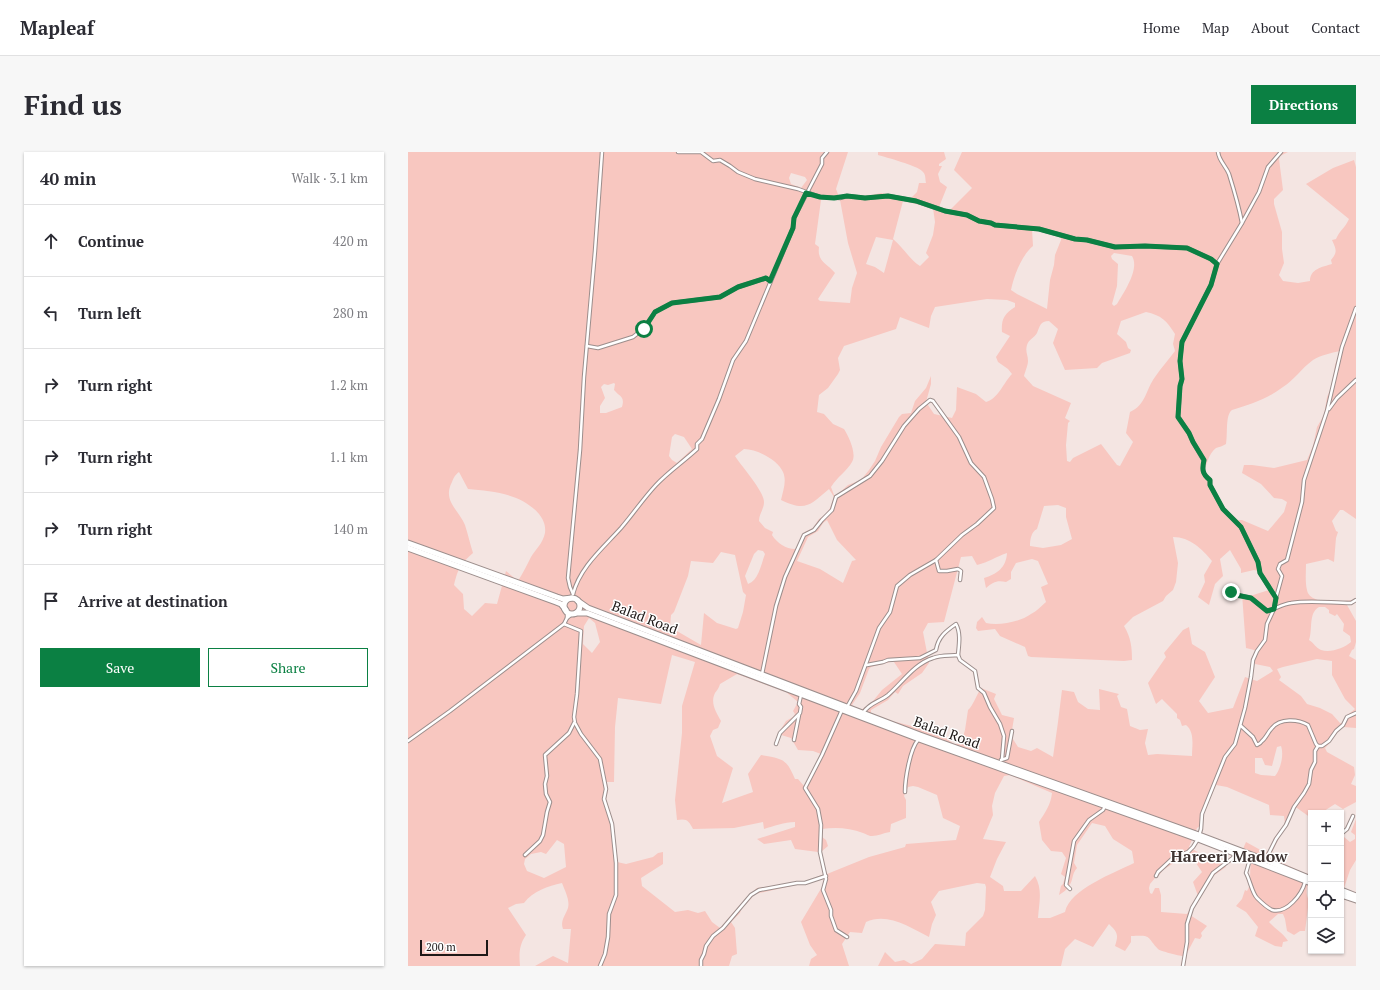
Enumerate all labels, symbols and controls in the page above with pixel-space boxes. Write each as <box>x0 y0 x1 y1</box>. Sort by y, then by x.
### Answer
text: Mapleaf <box>20 15 94 40</box>
text: Home <box>1143 18 1180 37</box>
text: Map <box>1202 18 1229 37</box>
text: About <box>1251 18 1289 37</box>
text: Contact <box>1311 18 1360 37</box>
button: Directions <box>1251 85 1356 124</box>
text: Find us <box>24 86 122 123</box>
text: 40 min <box>40 167 96 190</box>
text: Walk · 3.1 km <box>292 169 368 187</box>
icon: ahead <box>40 230 62 252</box>
text: Continue <box>78 231 144 251</box>
text: 420 m <box>333 232 368 250</box>
icon: left <box>40 302 62 324</box>
text: Turn left <box>78 303 142 323</box>
text: 280 m <box>333 304 368 322</box>
route start <box>635 320 653 338</box>
icon: right <box>40 374 62 396</box>
text: Turn right <box>78 375 153 395</box>
text: 1.2 km <box>329 376 368 394</box>
icon: right <box>40 446 62 468</box>
text: Turn right <box>78 447 153 467</box>
text: 1.1 km <box>329 448 368 466</box>
icon: right <box>40 518 62 540</box>
text: Turn right <box>78 519 153 539</box>
text: 140 m <box>333 520 368 538</box>
route end <box>1222 583 1240 601</box>
icon: arrive <box>40 590 62 612</box>
text: Arrive at destination <box>78 591 228 611</box>
street label: Balad Road <box>609 596 681 638</box>
button: Save <box>40 648 200 687</box>
button: Share <box>208 648 368 687</box>
street label: Balad Road <box>911 711 983 753</box>
map controls <box>1308 810 1344 954</box>
button: + <box>1308 810 1344 846</box>
district label: Hareeri Madow <box>1170 845 1288 867</box>
button: − <box>1308 846 1344 882</box>
button: locate <box>1308 882 1344 918</box>
button: layers <box>1308 918 1344 954</box>
scale bar <box>420 938 488 957</box>
text: 200 m <box>426 940 456 954</box>

